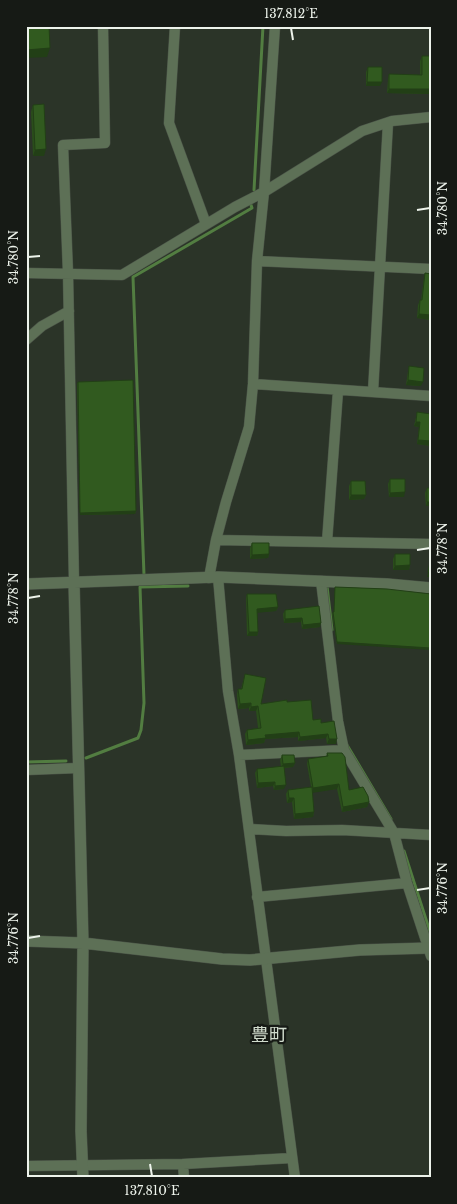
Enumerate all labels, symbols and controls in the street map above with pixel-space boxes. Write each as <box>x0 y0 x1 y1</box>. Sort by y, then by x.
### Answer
text: 137.812°E <box>264 6 318 21</box>
text: 34.780°N <box>435 181 450 235</box>
text: 34.780°N <box>6 230 21 284</box>
text: 34.778°N <box>435 522 450 574</box>
text: 34.778°N <box>6 572 21 624</box>
text: 34.776°N <box>435 862 450 914</box>
text: 34.776°N <box>6 912 21 964</box>
district label: 豊町 <box>251 1024 287 1046</box>
text: 137.810°E <box>124 1183 180 1198</box>

